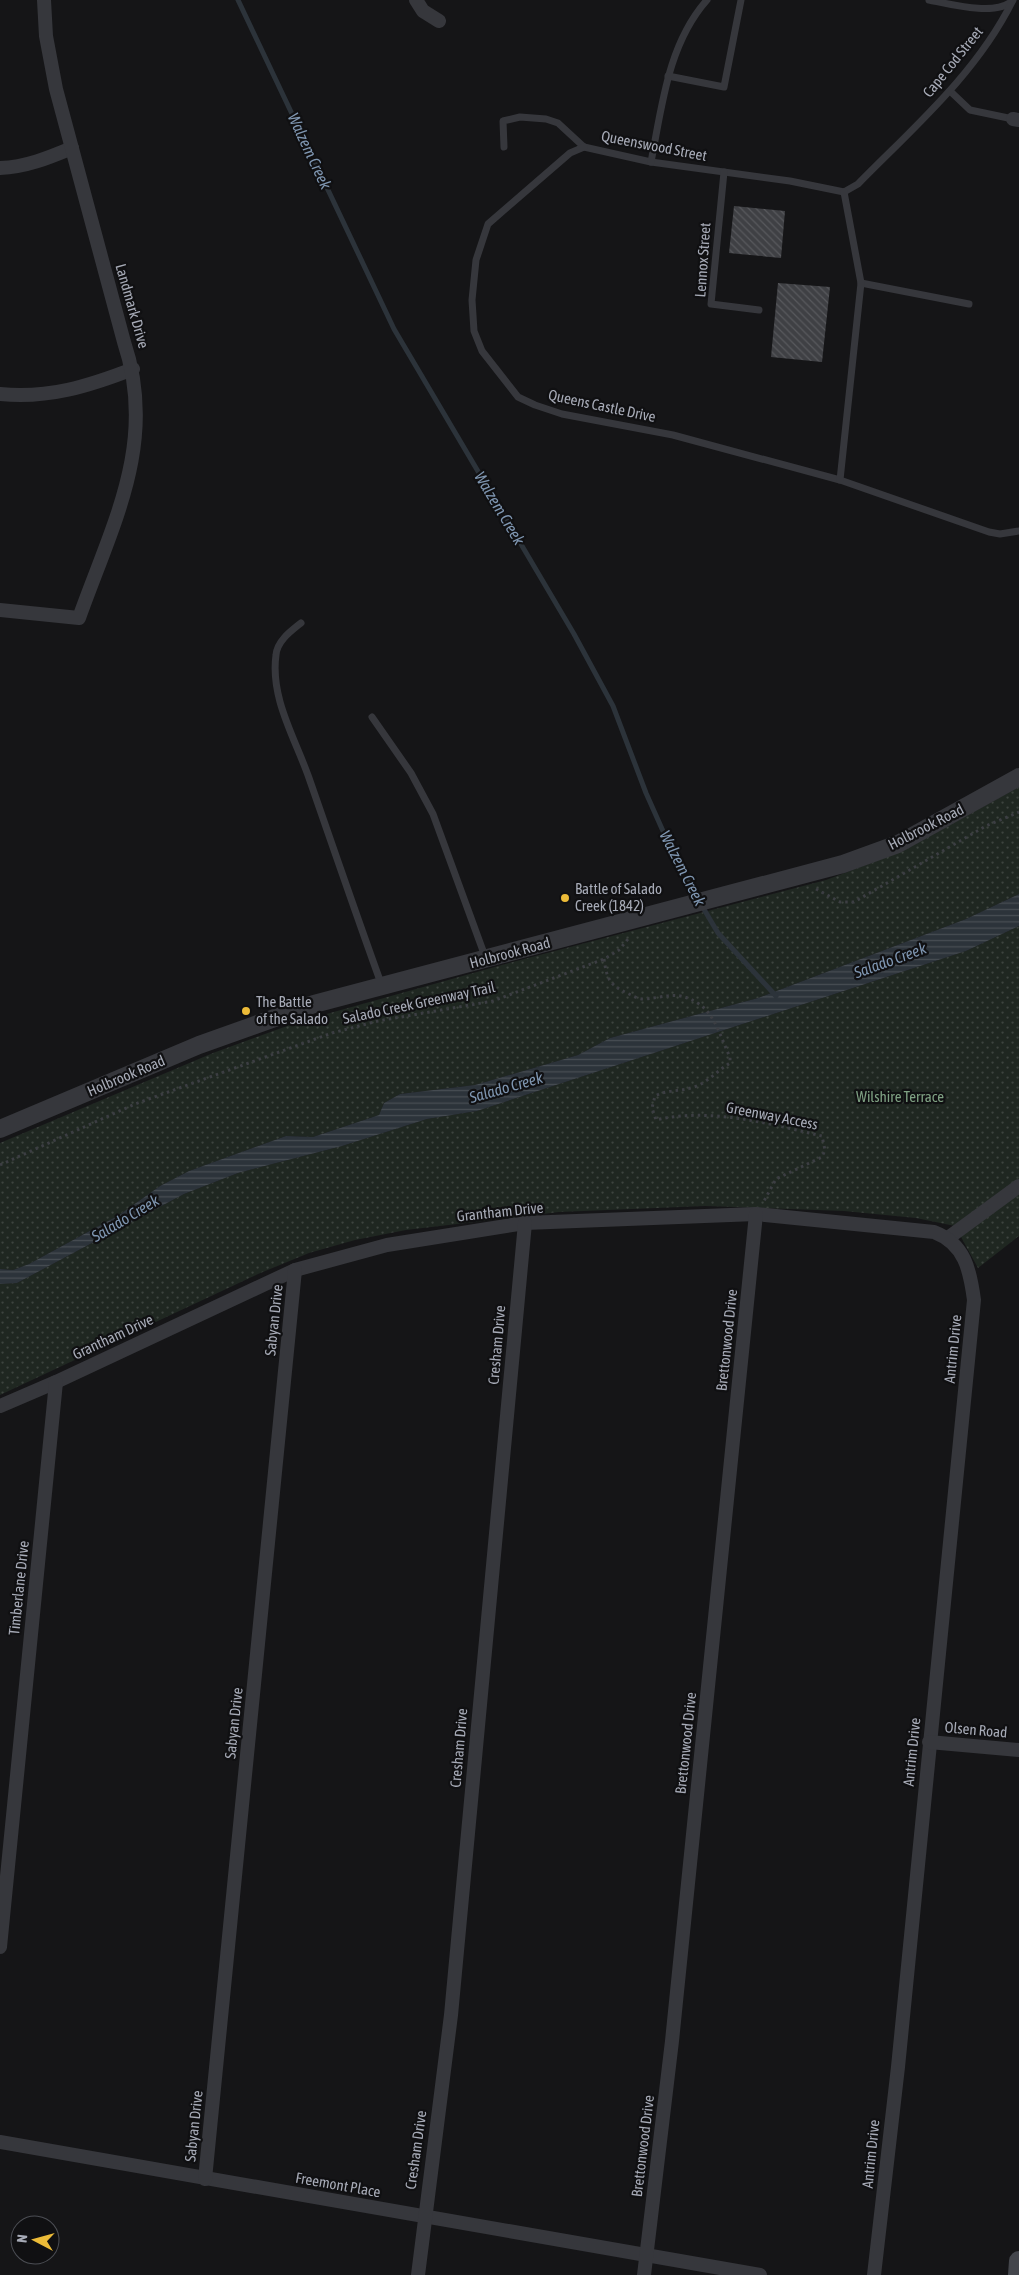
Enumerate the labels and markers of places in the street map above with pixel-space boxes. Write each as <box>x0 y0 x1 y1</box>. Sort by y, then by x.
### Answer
place label: Battle of Salado Creek (1842) <box>575 880 662 914</box>
marker: Battle of Salado Creek (1842) <box>559 892 571 904</box>
place label: The Battle of the Salado <box>256 993 328 1027</box>
marker: The Battle of the Salado <box>240 1005 252 1017</box>

